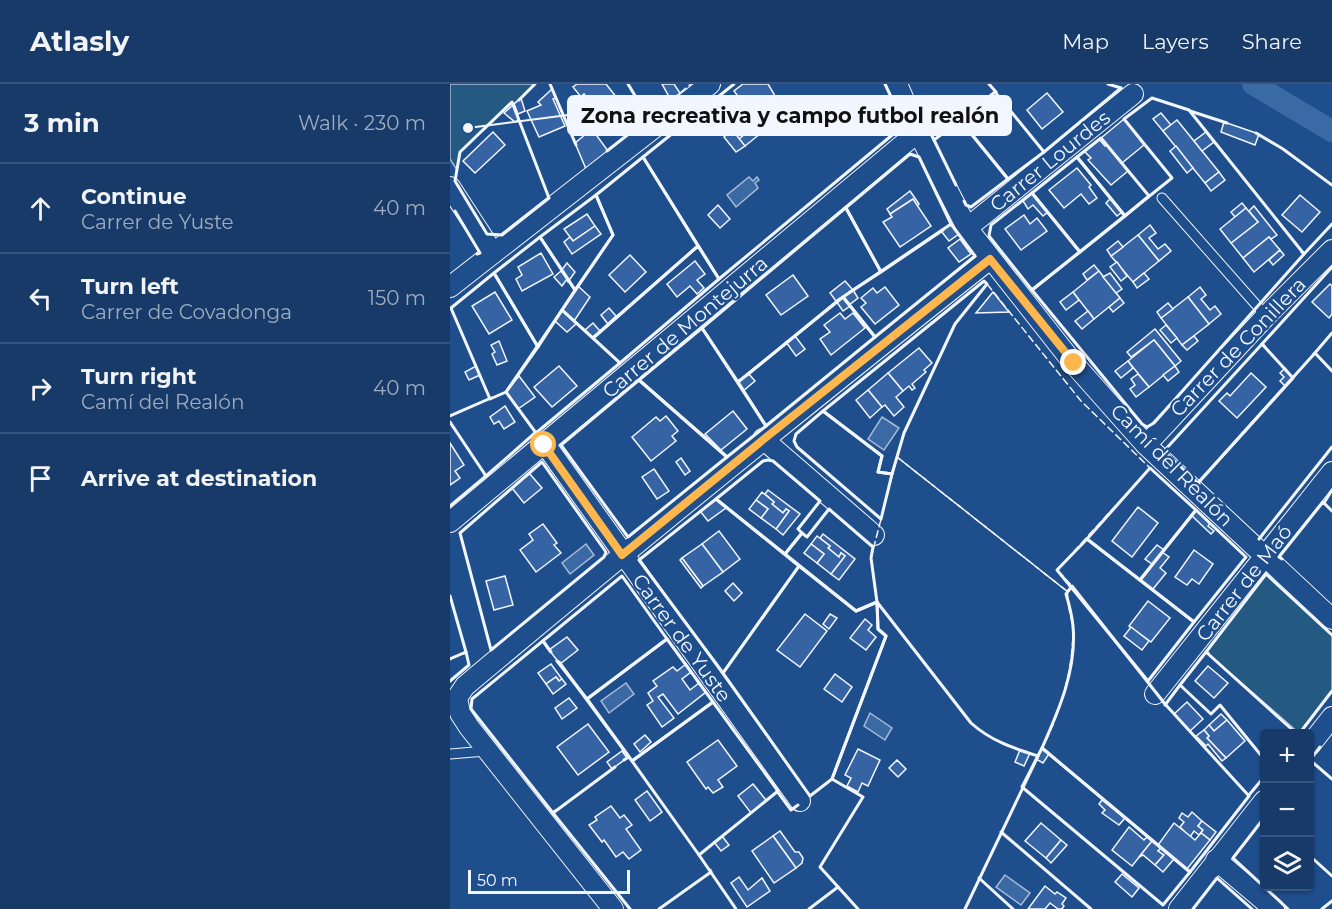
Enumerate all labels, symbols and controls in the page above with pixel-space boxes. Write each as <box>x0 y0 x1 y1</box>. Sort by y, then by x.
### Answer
text: Atlasly <box>30 24 129 58</box>
text: Map <box>1062 29 1109 54</box>
text: Layers <box>1142 29 1209 54</box>
text: Share <box>1242 29 1302 54</box>
callout: Zona recreativa y campo futbol realón <box>568 96 1011 135</box>
text: Zona recreativa y campo futbol realón <box>581 103 999 128</box>
street label: Carrer Lourdes <box>985 105 1115 217</box>
text: 3 min <box>24 107 100 139</box>
text: Walk · 230 m <box>298 111 426 135</box>
text: Continue <box>81 183 187 210</box>
icon: ahead <box>24 192 57 225</box>
text: 40 m <box>373 196 426 220</box>
text: Carrer de Yuste <box>81 210 234 234</box>
street label: Carrer de Montejurra <box>597 251 773 403</box>
street label: Carrer de Conillera <box>1165 272 1311 422</box>
text: Turn left <box>81 273 179 300</box>
icon: left <box>24 282 57 315</box>
text: 150 m <box>368 286 426 310</box>
text: Carrer de Covadonga <box>81 300 292 324</box>
route end <box>1060 349 1086 375</box>
text: Turn right <box>81 363 196 390</box>
icon: right <box>24 372 57 405</box>
text: 40 m <box>373 376 426 400</box>
text: Camí del Realón <box>81 390 244 414</box>
street label: Camí del Realón <box>1106 399 1238 531</box>
route start <box>530 431 556 457</box>
icon: arrive <box>24 462 57 495</box>
text: Arrive at destination <box>81 465 317 492</box>
street label: Carrer de Maó <box>1191 520 1297 646</box>
street label: Carrer de Yuste <box>627 569 737 707</box>
map controls <box>1260 729 1314 891</box>
button: + <box>1260 729 1314 783</box>
button: − <box>1260 783 1314 837</box>
button: layers <box>1260 837 1314 891</box>
scale bar <box>468 867 630 894</box>
text: 50 m <box>477 871 518 890</box>

